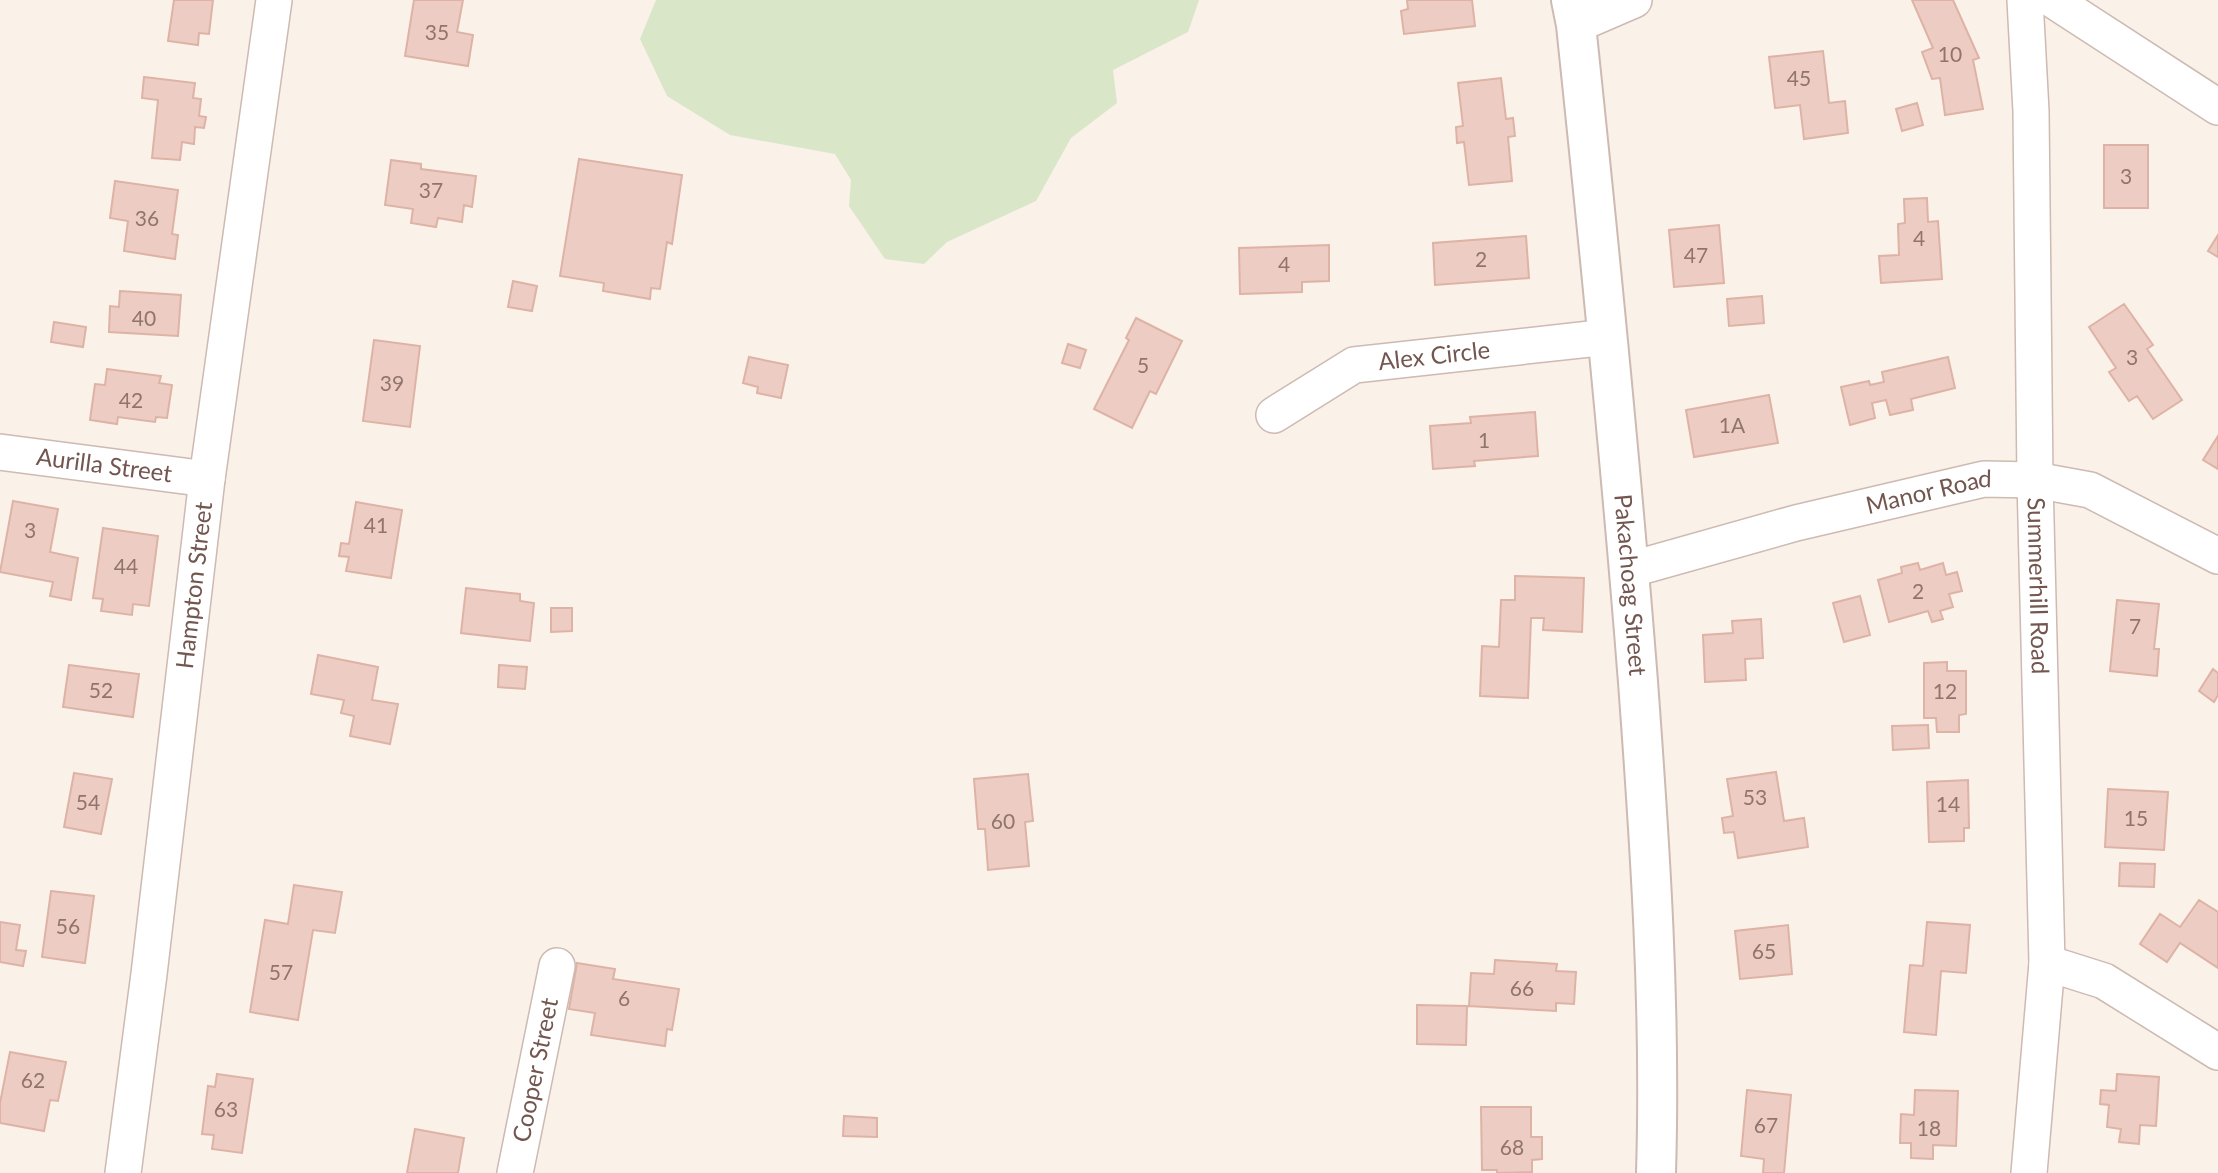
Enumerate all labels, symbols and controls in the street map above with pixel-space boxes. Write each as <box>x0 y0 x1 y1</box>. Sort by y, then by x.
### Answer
house number: 35 <box>425 19 449 44</box>
house number: 10 <box>1938 41 1962 66</box>
house number: 45 <box>1787 65 1811 90</box>
house number: 3 <box>2120 163 2132 188</box>
house number: 37 <box>419 177 443 202</box>
house number: 36 <box>135 205 159 230</box>
house number: 4 <box>1913 225 1925 250</box>
house number: 47 <box>1684 242 1708 267</box>
house number: 2 <box>1475 246 1487 271</box>
house number: 4 <box>1278 251 1290 276</box>
house number: 40 <box>132 305 156 330</box>
street label: Alex Circle <box>1377 334 1491 375</box>
house number: 3 <box>2126 344 2138 369</box>
house number: 5 <box>1137 352 1149 377</box>
house number: 39 <box>380 370 404 395</box>
house number: 42 <box>119 387 143 412</box>
house number: 1A <box>1719 412 1746 437</box>
house number: 1 <box>1478 427 1490 452</box>
street label: Aurilla Street <box>35 441 174 487</box>
street label: Manor Road <box>1863 463 1992 519</box>
street label: Pakachoag Street <box>1609 493 1653 677</box>
street label: Summerhill Road <box>2022 497 2056 675</box>
street label: Hampton Street <box>169 500 217 670</box>
house number: 41 <box>364 512 388 537</box>
house number: 3 <box>24 517 36 542</box>
house number: 44 <box>114 553 138 578</box>
house number: 2 <box>1912 578 1924 603</box>
house number: 7 <box>2129 613 2141 638</box>
house number: 52 <box>89 677 113 702</box>
house number: 12 <box>1933 678 1957 703</box>
house number: 53 <box>1743 784 1767 809</box>
house number: 54 <box>76 789 100 814</box>
house number: 14 <box>1936 791 1960 816</box>
house number: 15 <box>2124 805 2148 830</box>
house number: 60 <box>991 808 1015 833</box>
house number: 56 <box>56 913 80 938</box>
house number: 65 <box>1752 938 1776 963</box>
house number: 57 <box>269 959 293 984</box>
house number: 66 <box>1510 975 1534 1000</box>
house number: 6 <box>618 985 630 1010</box>
street label: Cooper Street <box>506 995 563 1145</box>
house number: 62 <box>21 1067 45 1092</box>
house number: 63 <box>214 1096 238 1121</box>
house number: 67 <box>1754 1112 1778 1137</box>
house number: 18 <box>1917 1115 1941 1140</box>
house number: 68 <box>1500 1134 1524 1159</box>

